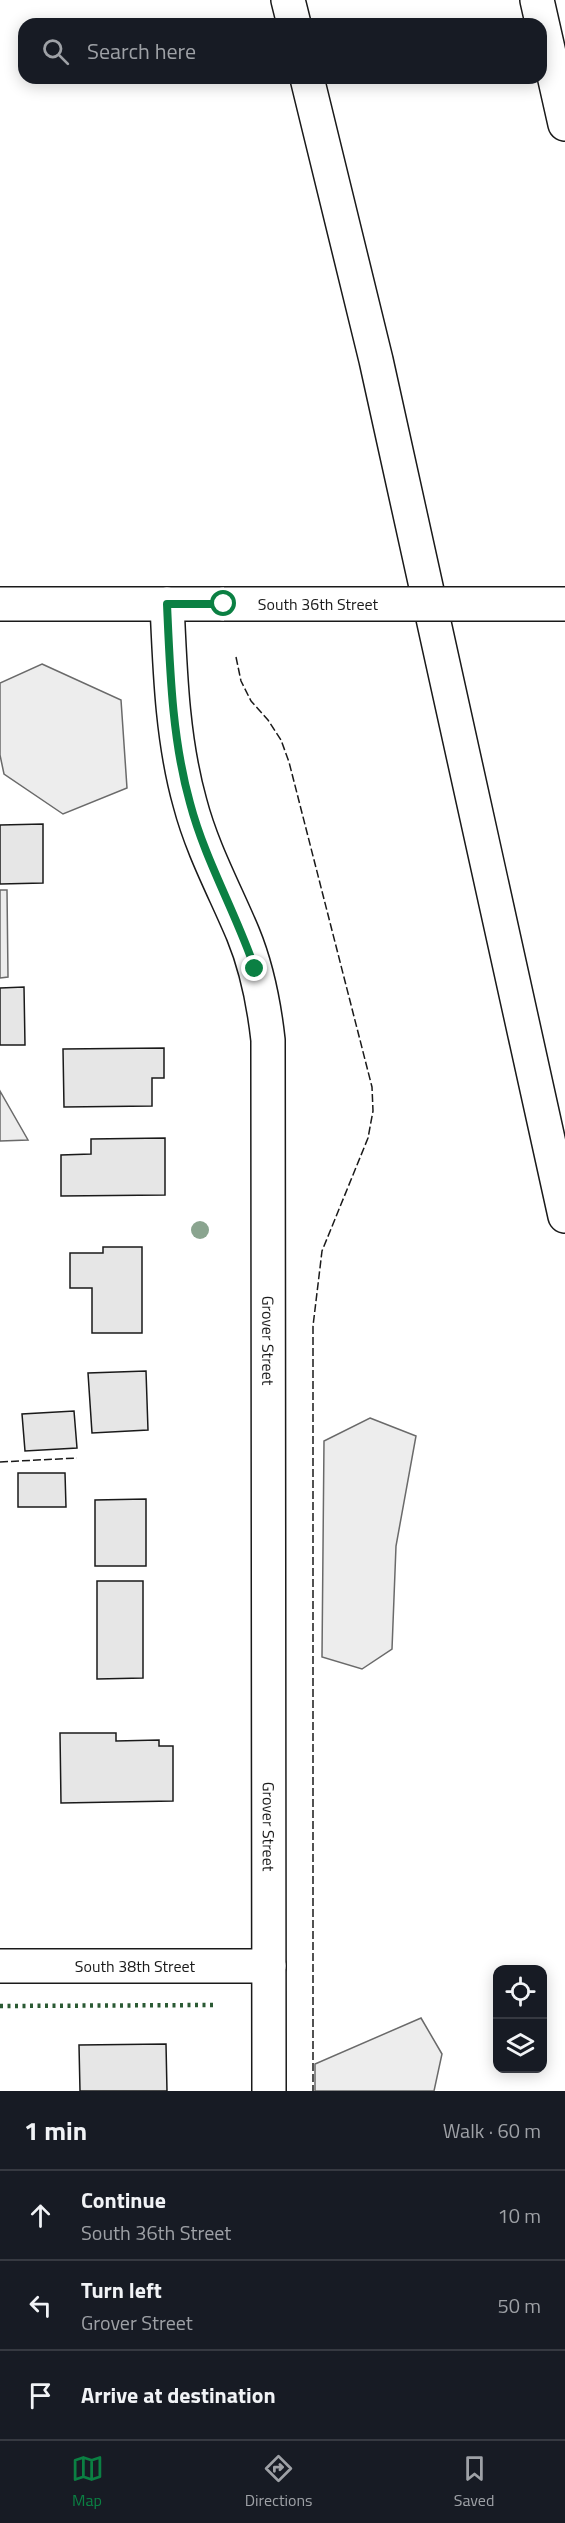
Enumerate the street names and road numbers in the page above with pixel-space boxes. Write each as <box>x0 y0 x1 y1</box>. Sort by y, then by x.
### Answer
street label: South 36th Street <box>258 592 379 616</box>
street label: Grover Street <box>256 1296 280 1386</box>
street label: Grover Street <box>257 1782 281 1872</box>
street label: South 38th Street <box>75 1954 196 1978</box>

